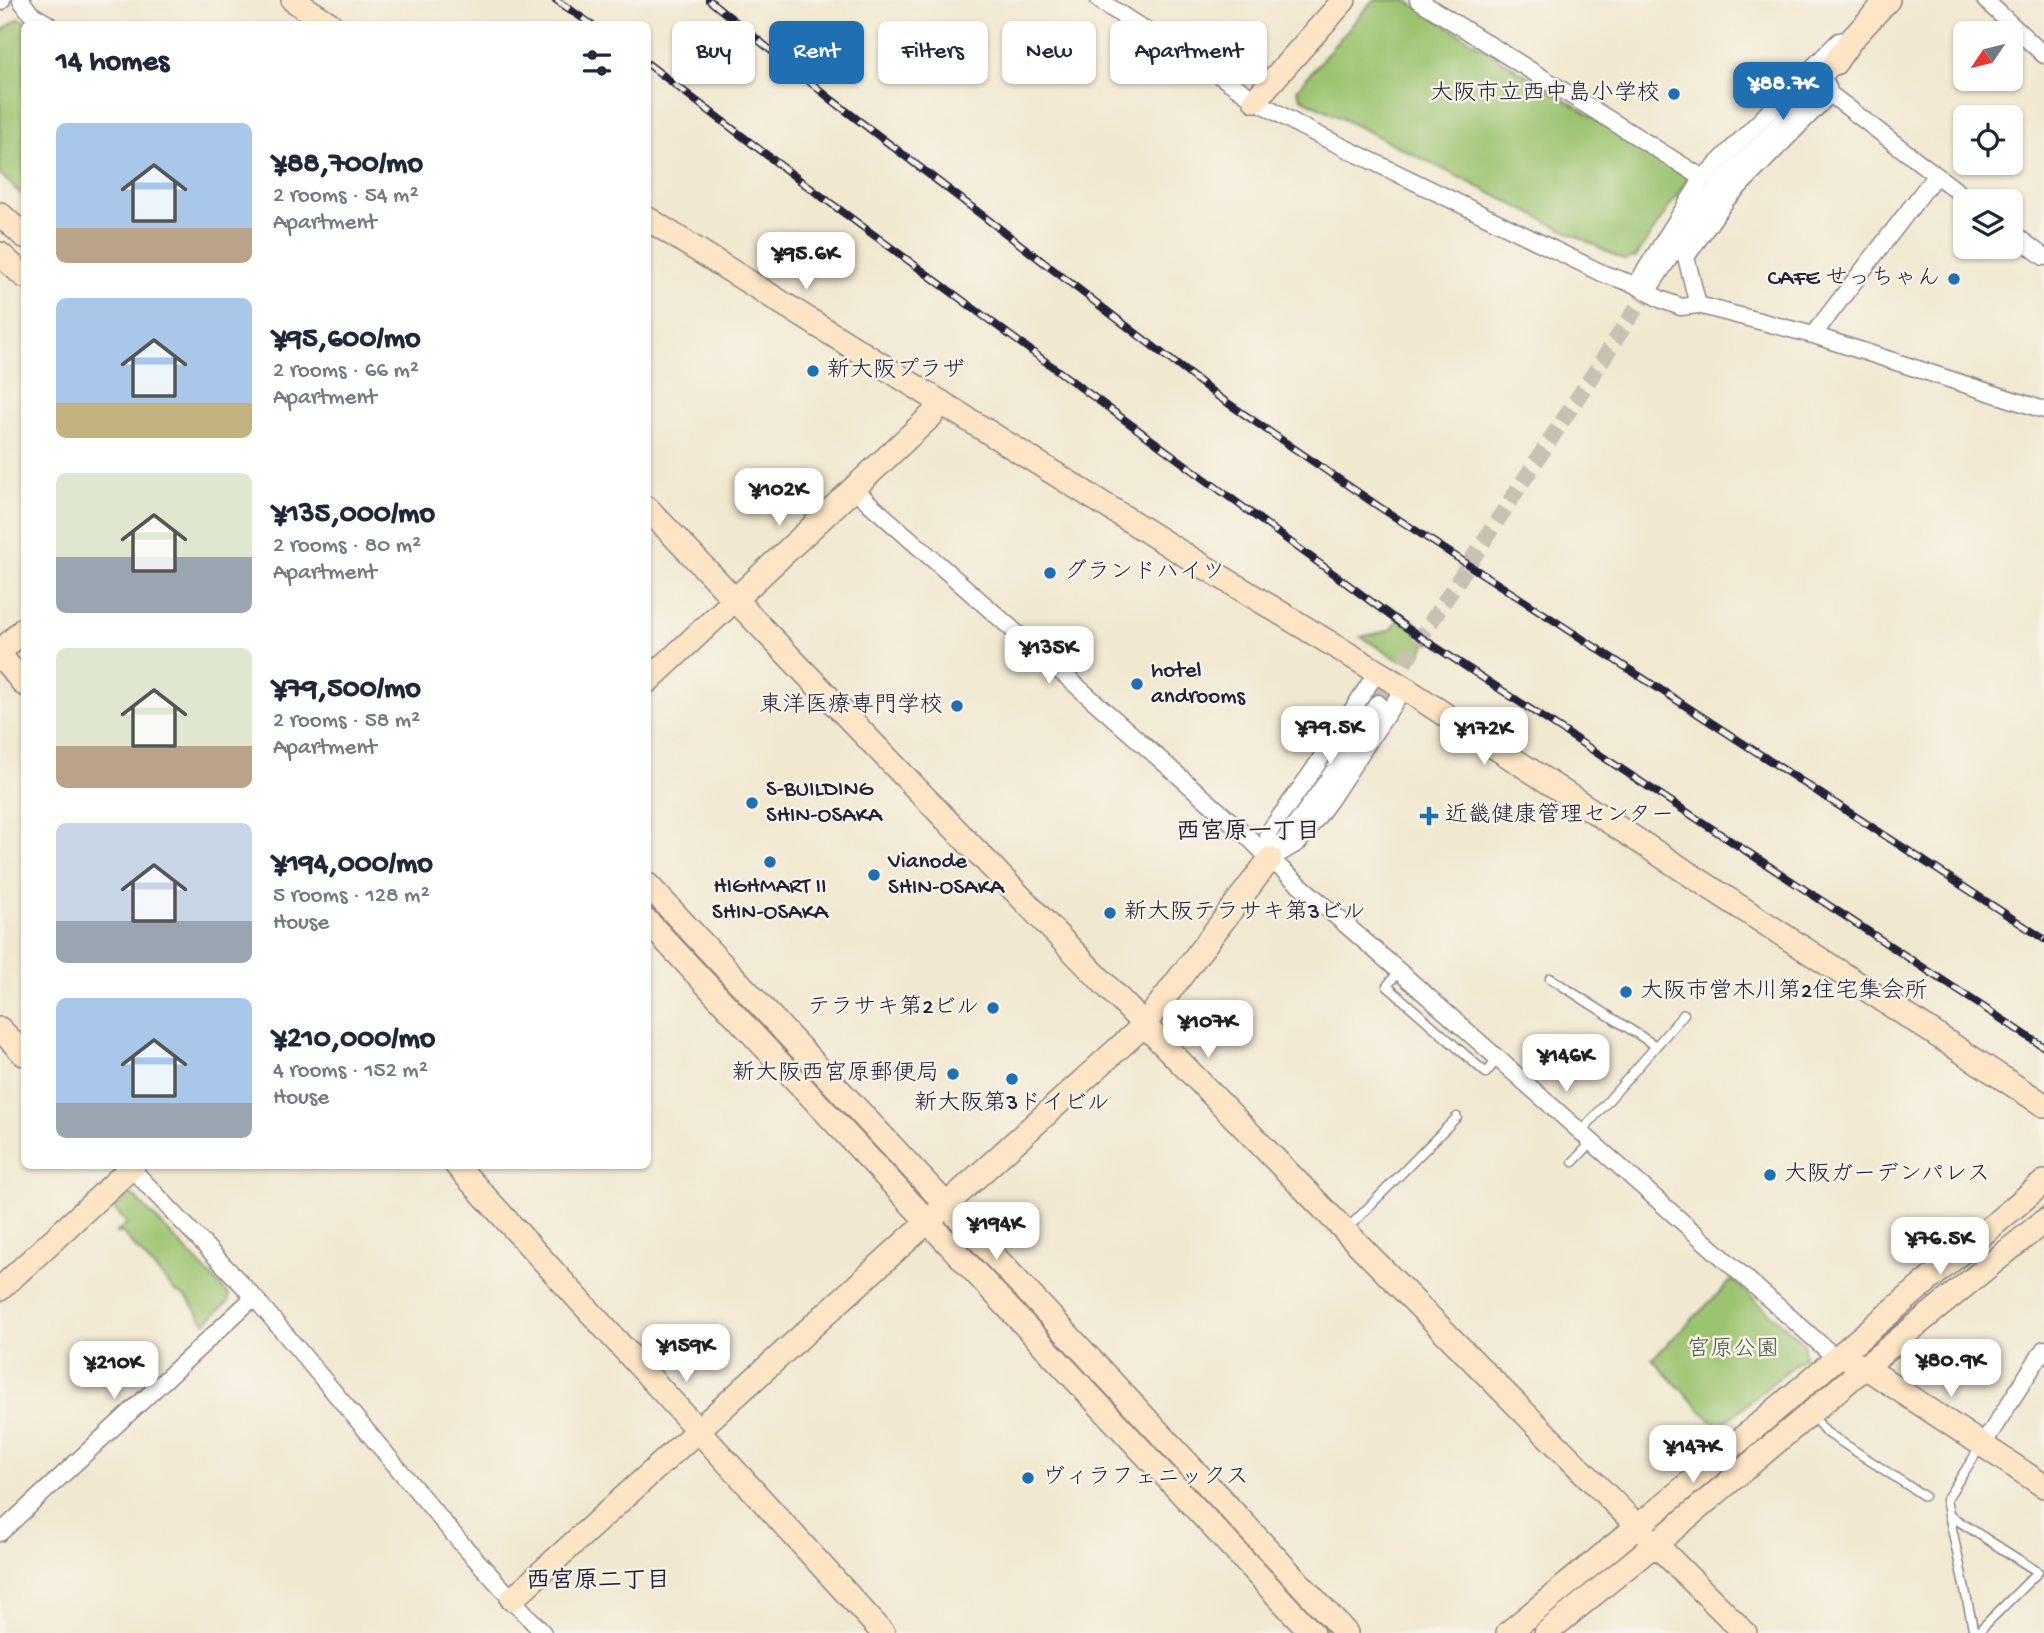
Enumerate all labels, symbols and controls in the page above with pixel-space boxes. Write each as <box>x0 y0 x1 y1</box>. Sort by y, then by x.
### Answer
chip: Buy <box>672 21 755 84</box>
chip: Rent <box>769 21 864 84</box>
chip: Filters <box>878 21 988 84</box>
chip: New <box>1002 21 1096 84</box>
chip: Apartment <box>1110 21 1267 84</box>
north arrow <box>1953 21 2023 91</box>
map controls <box>1953 21 2023 259</box>
icon: filters <box>578 44 616 82</box>
text: 14 homes <box>56 46 169 81</box>
pin: ¥88.7K <box>1726 62 1840 122</box>
text: ¥88.7K <box>1749 71 1817 98</box>
place label: 大阪市立西中島小学校 <box>1430 80 1660 108</box>
marker: 大阪市立西中島小学校 <box>1666 86 1682 102</box>
button: locate <box>1953 105 2023 175</box>
text: ¥88,700/mo <box>273 148 423 183</box>
icon: home <box>112 151 196 235</box>
text: 2 rooms · 54 m² <box>273 183 419 210</box>
button: layers <box>1953 189 2023 259</box>
text: Apartment <box>273 210 377 237</box>
pin: ¥95.6K <box>749 232 863 292</box>
text: ¥95.6K <box>773 241 839 268</box>
place label: CAFE せっちゃん <box>1767 266 1940 293</box>
marker: CAFE せっちゃん <box>1946 271 1962 287</box>
text: ¥95,600/mo <box>273 323 421 358</box>
icon: home <box>112 326 196 410</box>
place label: 新大阪プラザ <box>827 357 965 385</box>
text: 2 rooms · 66 m² <box>273 358 419 385</box>
marker: 新大阪プラザ <box>805 363 821 379</box>
text: Apartment <box>273 385 377 412</box>
pin: ¥102K <box>730 468 828 528</box>
text: ¥102K <box>751 477 807 504</box>
text: ¥135,000/mo <box>273 498 435 533</box>
icon: home <box>112 501 196 585</box>
text: 2 rooms · 80 m² <box>273 533 421 560</box>
place label: グランドハイツ <box>1064 559 1225 587</box>
text: Apartment <box>273 560 377 587</box>
marker: グランドハイツ <box>1042 565 1058 581</box>
pin: ¥135K <box>1000 626 1098 686</box>
text: ¥135K <box>1021 635 1077 662</box>
place label: hotel androoms <box>1151 658 1246 711</box>
text: ¥79,500/mo <box>273 673 421 708</box>
icon: home <box>112 676 196 760</box>
marker: hotel androoms <box>1129 676 1145 692</box>
place label: 東洋医療専門学校 <box>759 692 943 720</box>
marker: 東洋医療専門学校 <box>949 698 965 714</box>
pin: ¥79.5K <box>1273 706 1387 766</box>
text: 2 rooms · 58 m² <box>273 708 420 735</box>
pin: ¥172K <box>1435 708 1533 767</box>
text: ¥79.5K <box>1297 715 1363 742</box>
text: ¥172K <box>1456 716 1512 743</box>
text: Apartment <box>273 735 377 762</box>
place label: S-BUILDING SHIN-OSAKA <box>766 777 883 830</box>
marker: S-BUILDING SHIN-OSAKA <box>744 795 760 811</box>
place label: 近畿健康管理センター <box>1445 802 1674 830</box>
marker: 近畿健康管理センター <box>1419 806 1439 826</box>
district label: 西宮原一丁目 <box>1176 818 1320 848</box>
text: ¥194,000/mo <box>273 848 433 883</box>
place label: Vianode SHIN-OSAKA <box>887 849 1005 902</box>
icon: home <box>112 851 196 935</box>
marker: HIGHMART II SHIN-OSAKA <box>762 854 778 870</box>
marker: Vianode SHIN-OSAKA <box>866 867 882 883</box>
place label: HIGHMART II SHIN-OSAKA <box>712 874 829 927</box>
text: 5 rooms · 128 m² <box>273 883 430 910</box>
place label: 新大阪テラサキ第3ビル <box>1124 899 1365 927</box>
marker: 新大阪テラサキ第3ビル <box>1102 905 1118 921</box>
text: House <box>273 910 329 937</box>
place label: 大阪市営木川第2住宅集会所 <box>1640 977 1927 1006</box>
marker: 大阪市営木川第2住宅集会所 <box>1618 984 1634 1000</box>
place label: テラサキ第2ビル <box>807 994 979 1022</box>
marker: テラサキ第2ビル <box>985 1000 1001 1016</box>
pin: ¥107K <box>1159 1000 1257 1060</box>
text: ¥107K <box>1179 1009 1237 1036</box>
text: ¥210,000/mo <box>273 1023 435 1058</box>
icon: home <box>112 1026 196 1110</box>
pin: ¥146K <box>1517 1034 1615 1094</box>
text: ¥146K <box>1538 1043 1594 1070</box>
text: 4 rooms · 152 m² <box>273 1058 428 1085</box>
place label: 新大阪西宮原郵便局 <box>732 1060 939 1088</box>
marker: 新大阪西宮原郵便局 <box>945 1066 961 1082</box>
marker: 新大阪第3ドイビル <box>1004 1071 1020 1087</box>
text: House <box>273 1085 329 1112</box>
place label: 新大阪第3ドイビル <box>914 1090 1110 1118</box>
place label: 大阪ガーデンパレス <box>1784 1162 1990 1189</box>
marker: 大阪ガーデンパレス <box>1762 1167 1778 1183</box>
pin: ¥194K <box>947 1202 1045 1262</box>
text: ¥194K <box>968 1211 1024 1238</box>
pin: ¥76.5K <box>1883 1218 1997 1277</box>
text: ¥76.5K <box>1907 1226 1973 1253</box>
pin: ¥159K <box>637 1324 735 1384</box>
text: ¥159K <box>658 1333 714 1360</box>
park label: 宮原公園 <box>1687 1336 1779 1364</box>
pin: ¥80.9K <box>1894 1340 2008 1399</box>
pin: ¥210K <box>65 1342 163 1401</box>
text: ¥80.9K <box>1917 1348 1985 1375</box>
text: ¥210K <box>86 1350 142 1377</box>
pin: ¥147K <box>1644 1426 1742 1485</box>
text: ¥147K <box>1665 1434 1721 1461</box>
place label: ヴィラフェニックス <box>1042 1465 1249 1492</box>
marker: ヴィラフェニックス <box>1020 1470 1036 1486</box>
district label: 西宮原二丁目 <box>526 1567 670 1597</box>

